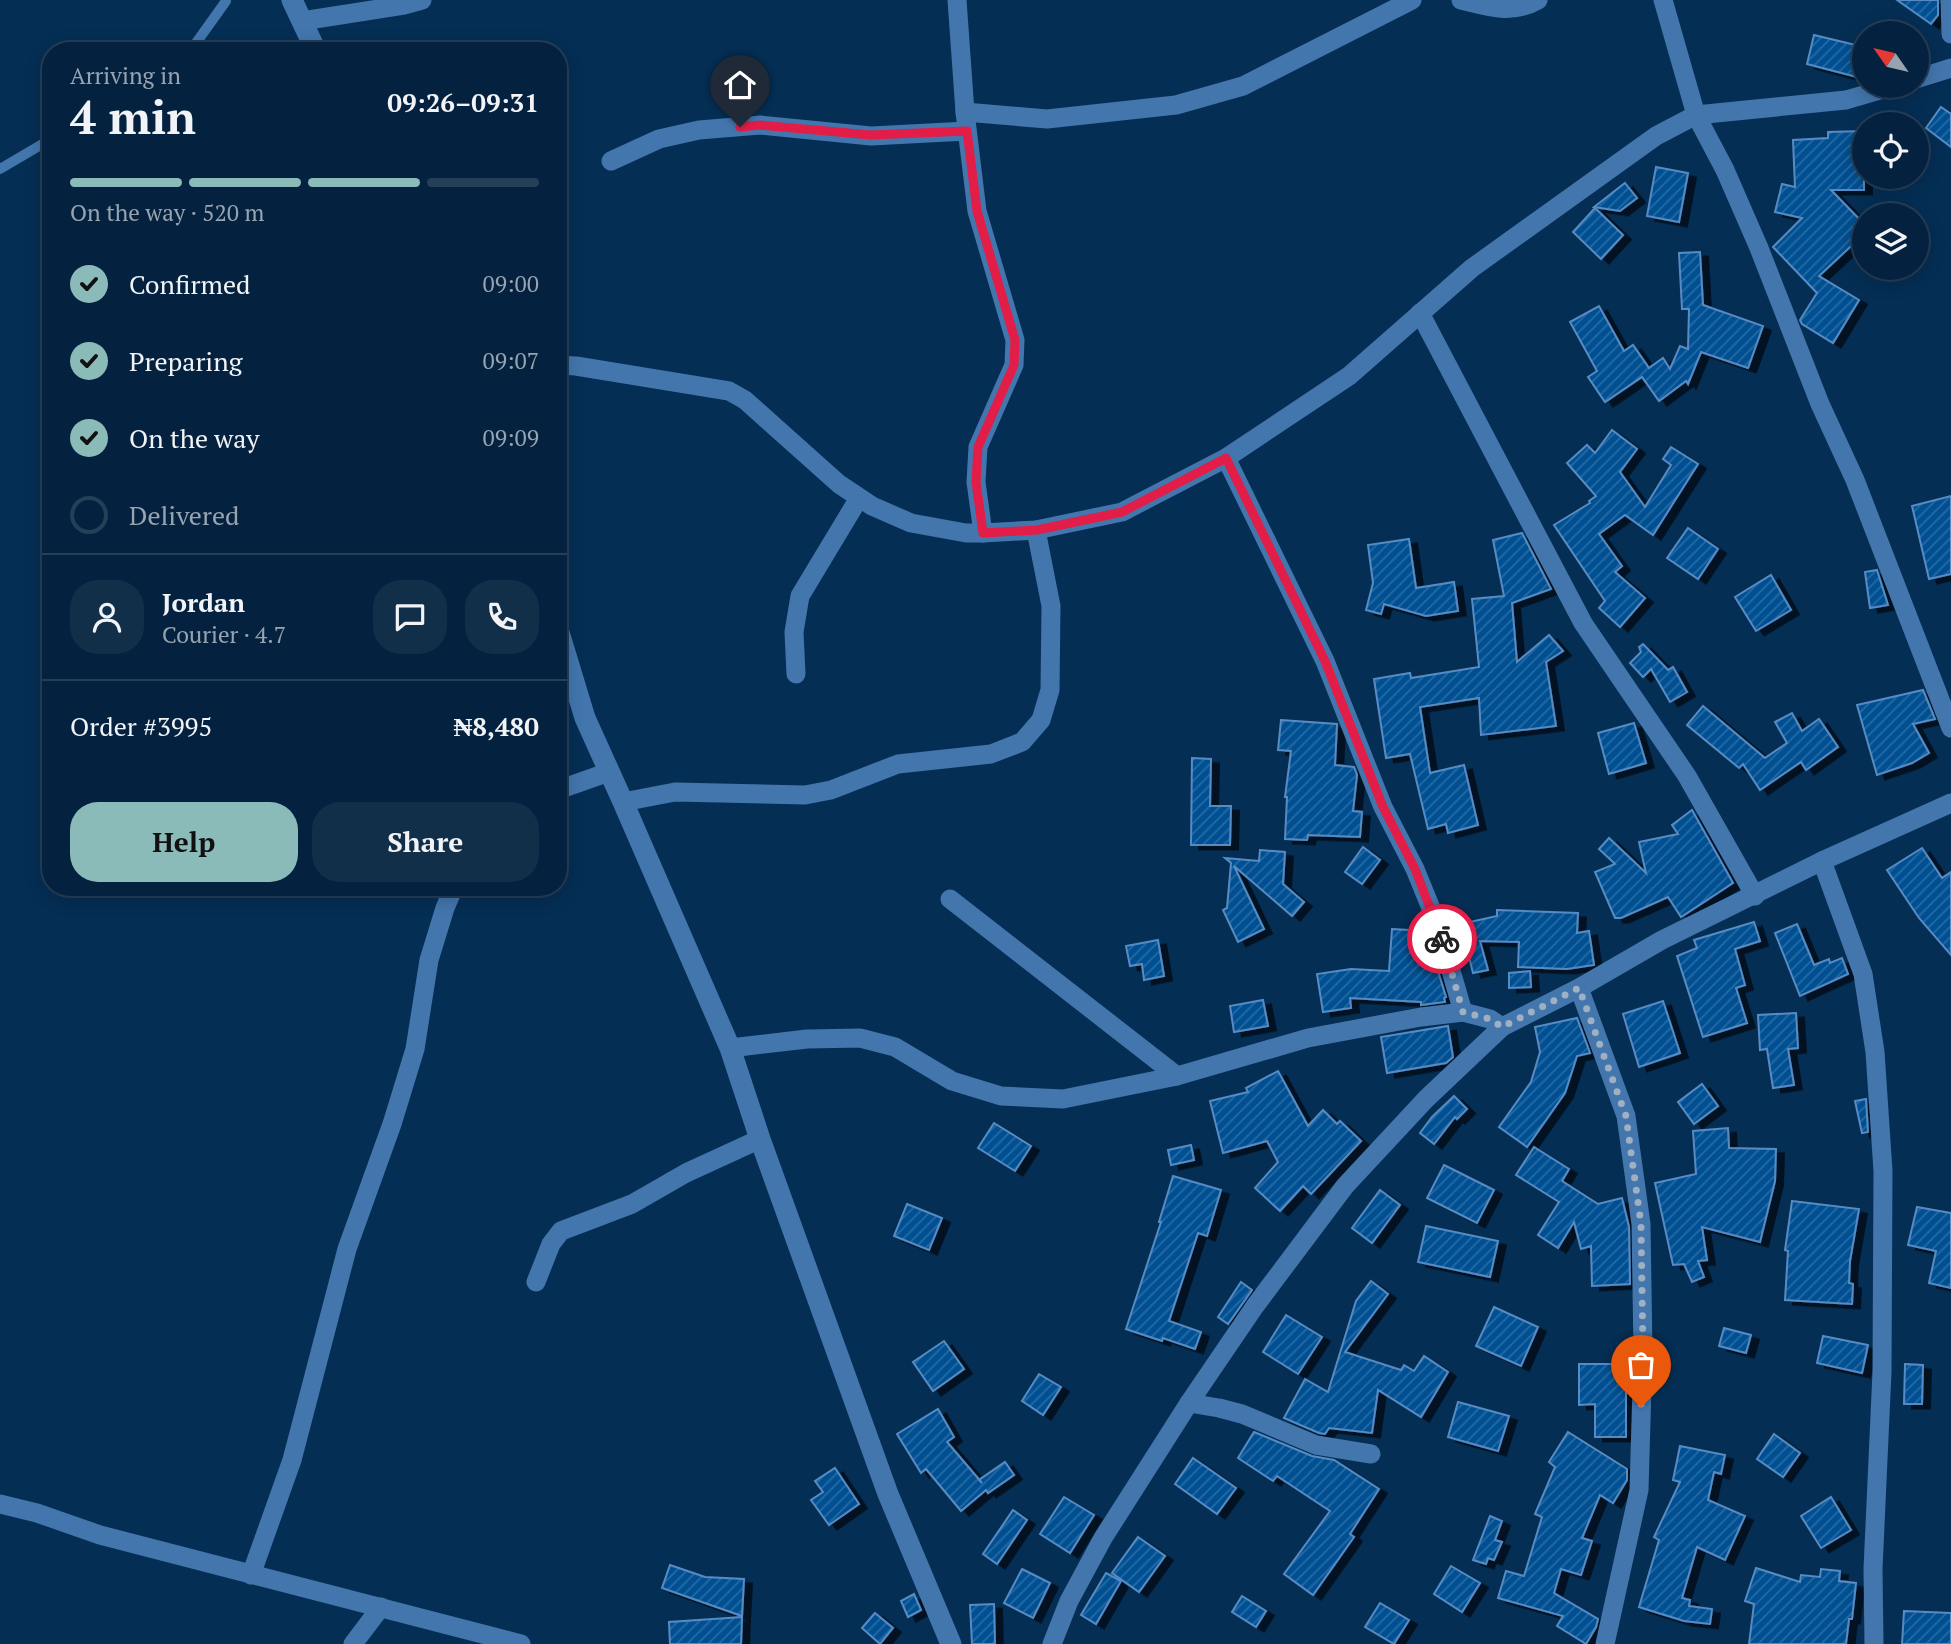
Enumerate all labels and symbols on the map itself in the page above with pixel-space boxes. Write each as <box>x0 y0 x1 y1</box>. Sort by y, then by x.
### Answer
north arrow <box>1852 21 1928 98</box>
pin <box>710 55 770 127</box>
courier <box>1407 904 1477 974</box>
pin <box>1611 1335 1671 1407</box>

